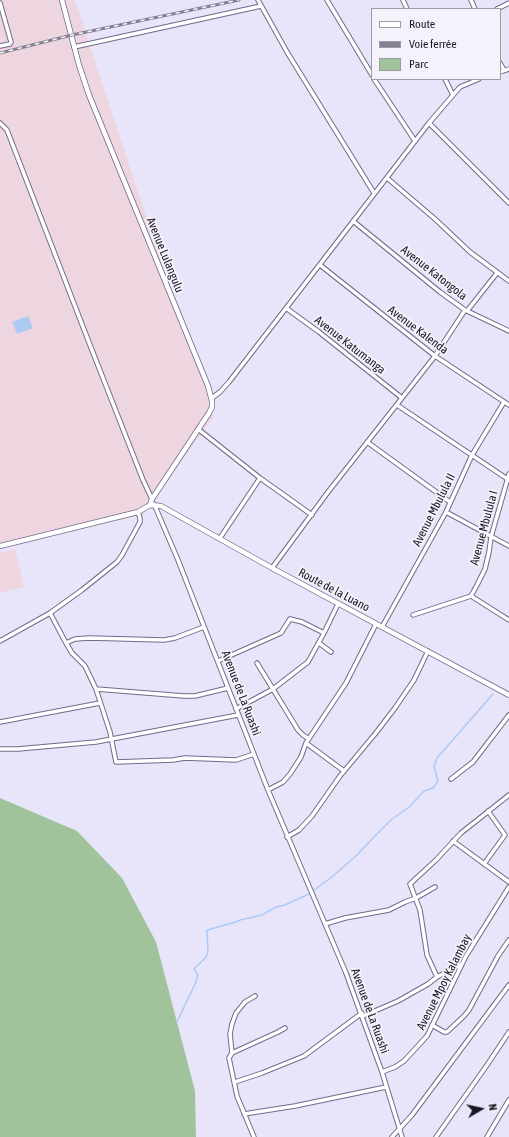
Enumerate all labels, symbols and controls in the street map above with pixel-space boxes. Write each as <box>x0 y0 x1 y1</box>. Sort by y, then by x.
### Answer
legend <box>371 8 501 80</box>
text: Route <box>409 17 435 31</box>
text: Voie ferrée <box>409 37 457 51</box>
text: Parc <box>409 57 428 71</box>
street label: Avenue Lulangulu <box>143 215 187 295</box>
street label: Avenue Katongola <box>398 243 470 303</box>
street label: Avenue Kalenda <box>385 303 451 357</box>
street label: Avenue Katumanga <box>312 313 388 377</box>
street label: Avenue Mbulula II <box>409 471 459 549</box>
street label: Avenue Mbulula I <box>467 489 501 567</box>
street label: Route de la Luano <box>296 565 372 615</box>
street label: Avenue de La Ruashi <box>218 649 264 737</box>
street label: Avenue Mpoy Kalambay <box>414 932 474 1032</box>
street label: Avenue de La Ruashi <box>348 966 392 1056</box>
north arrow <box>461 1089 501 1129</box>
text: N <box>486 1103 499 1111</box>

